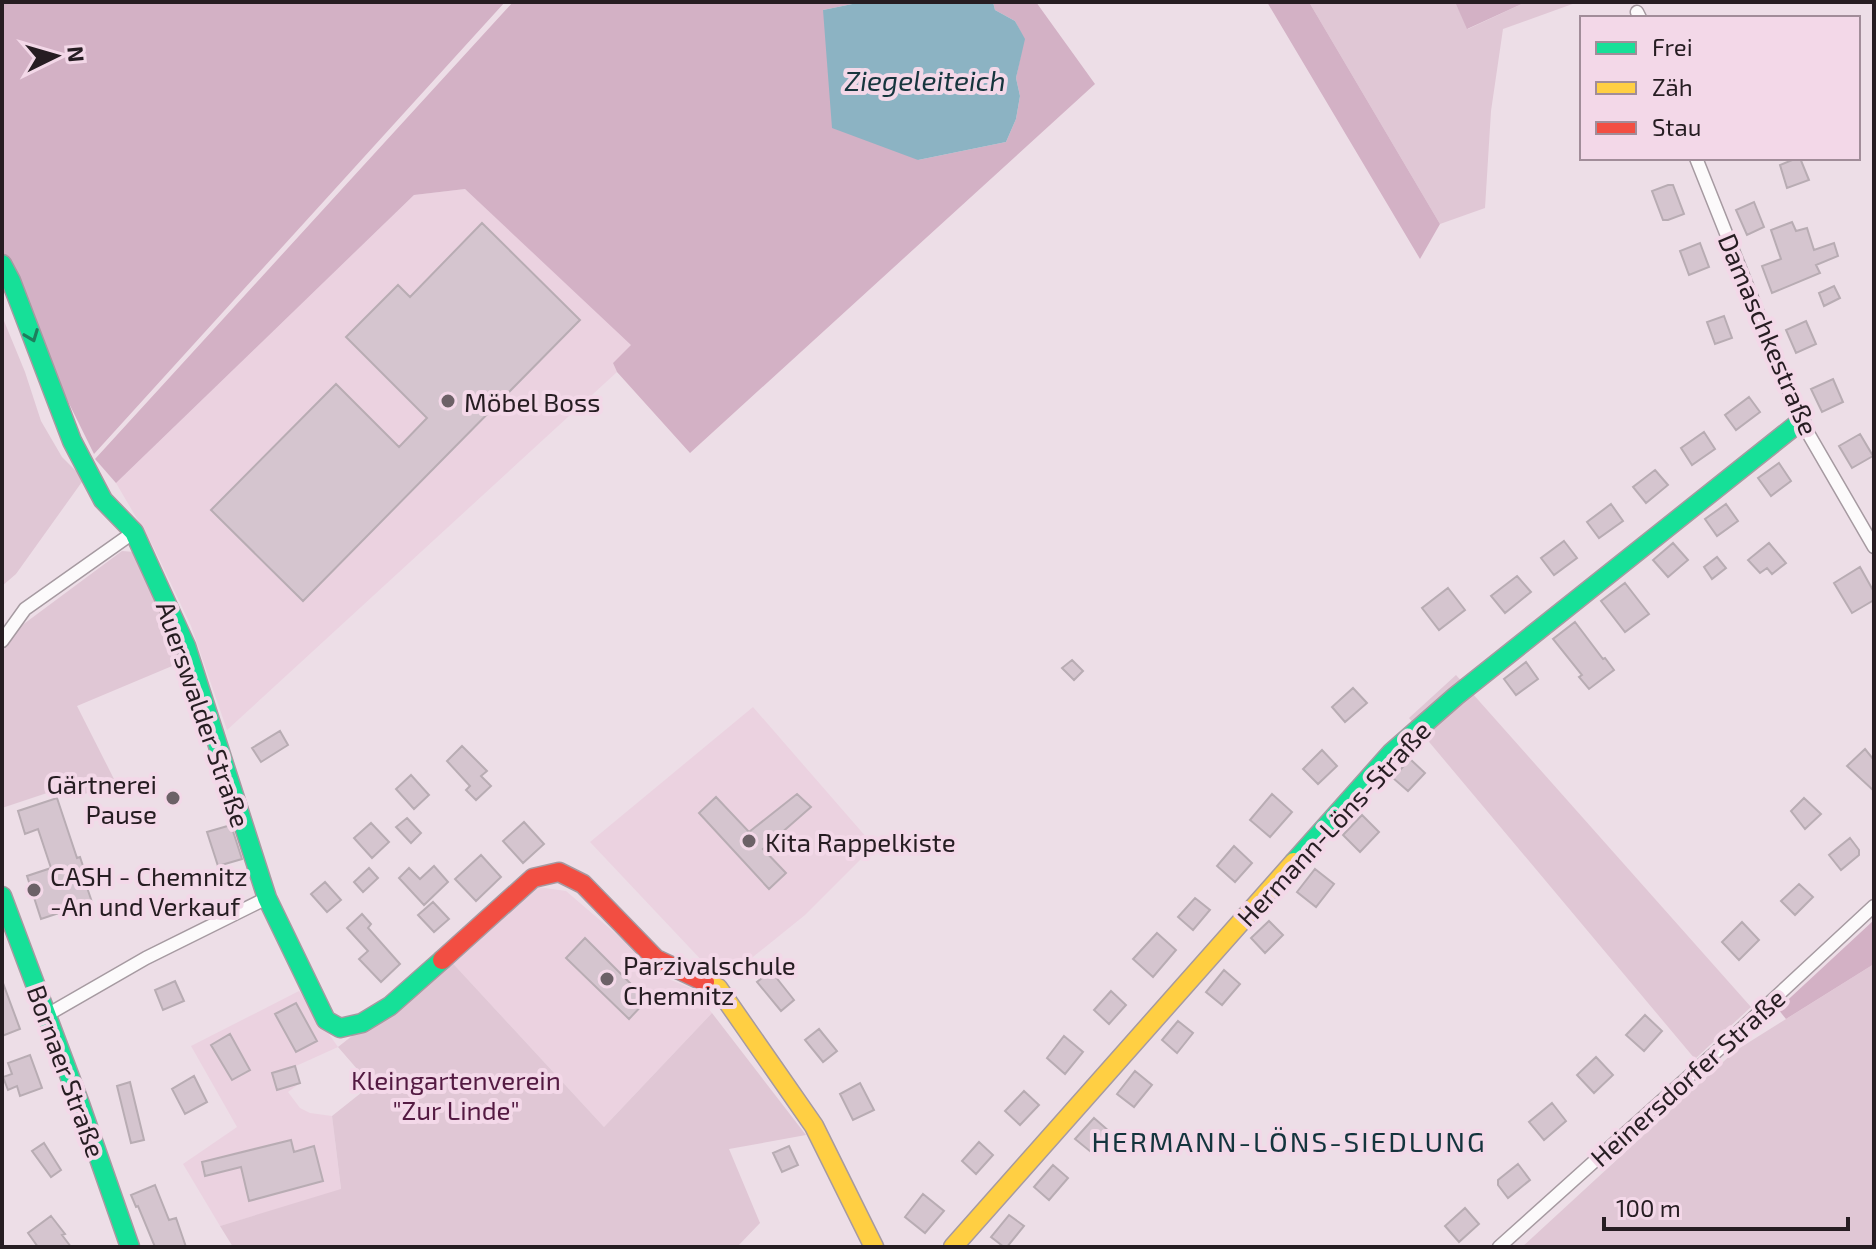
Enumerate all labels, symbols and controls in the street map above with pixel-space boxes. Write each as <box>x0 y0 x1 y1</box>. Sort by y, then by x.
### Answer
north arrow <box>16 16 96 96</box>
legend <box>1580 16 1860 160</box>
text: Frei <box>1652 32 1693 61</box>
text: N <box>63 45 91 63</box>
water label: Ziegeleiteich <box>844 63 1006 97</box>
text: Zäh <box>1652 72 1693 101</box>
text: Stau <box>1652 112 1701 141</box>
street label: Damaschkestraße <box>1713 229 1825 439</box>
one-way arrow <box>22 328 39 342</box>
place label: Möbel Boss <box>464 386 601 417</box>
marker: Möbel Boss <box>439 392 457 410</box>
street label: Auerswalder Straße <box>151 597 257 831</box>
street label: Hermann-Löns-Straße <box>1230 714 1436 932</box>
place label: Gärtnerei Pause <box>46 768 157 829</box>
marker: Gärtnerei Pause <box>164 789 182 807</box>
place label: Kita Rappelkiste <box>765 826 956 857</box>
marker: Kita Rappelkiste <box>740 832 758 850</box>
place label: CASH - Chemnitz -An und Verkauf <box>50 860 248 921</box>
marker: CASH - Chemnitz -An und Verkauf <box>25 881 43 899</box>
place label: Parzivalschule Chemnitz <box>623 949 796 1010</box>
marker: Parzivalschule Chemnitz <box>598 970 616 988</box>
street label: Bornaer Straße <box>22 981 112 1161</box>
street label: Heinersdorfer Straße <box>1584 982 1790 1172</box>
park label: Kleingartenverein "Zur Linde" <box>351 1064 561 1125</box>
district label: HERMANN-LÖNS-SIEDLUNG <box>1091 1124 1487 1158</box>
scale bar <box>1604 1181 1848 1231</box>
text: 100 m <box>1616 1193 1681 1222</box>

